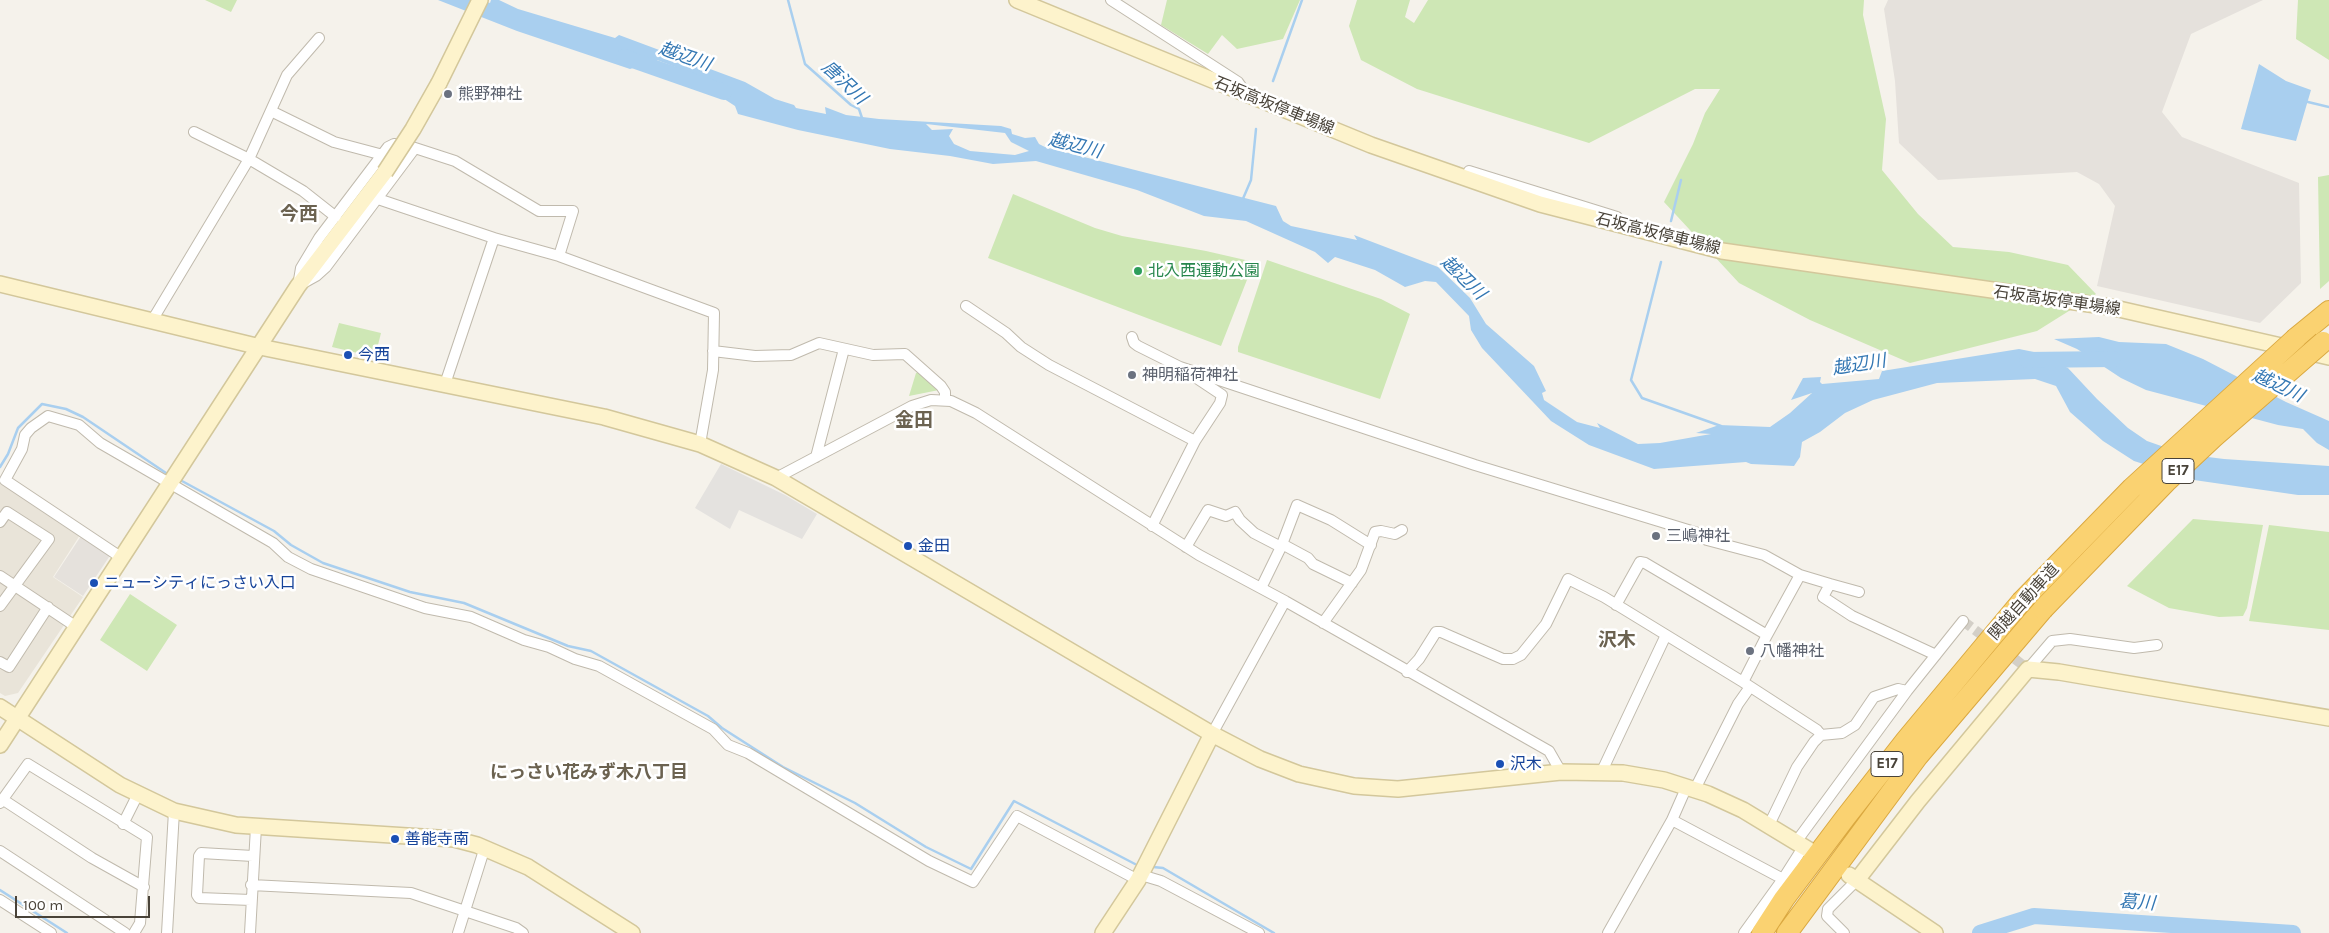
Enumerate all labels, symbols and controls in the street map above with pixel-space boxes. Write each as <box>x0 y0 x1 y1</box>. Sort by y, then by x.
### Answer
water label: 越辺川 <box>656 38 714 76</box>
water label: 唐沢川 <box>817 57 871 109</box>
street label: 石坂高坂停車場線 <box>1211 73 1337 139</box>
place label: 熊野神社 <box>458 84 522 104</box>
marker: 熊野神社 <box>442 88 454 100</box>
water label: 越辺川 <box>1046 129 1104 163</box>
district label: 今西 <box>280 204 318 226</box>
street label: 石坂高坂停車場線 <box>1594 209 1722 259</box>
water label: 越辺川 <box>1436 251 1490 305</box>
place label: 北入西運動公園 <box>1148 261 1260 281</box>
marker: 北入西運動公園 <box>1132 265 1144 277</box>
street label: 石坂高坂停車場線 <box>1992 283 2122 319</box>
place label: 今西 <box>358 345 390 365</box>
marker: 今西 <box>342 349 354 361</box>
water label: 越辺川 <box>1831 350 1887 380</box>
place label: 神明稲荷神社 <box>1142 365 1238 385</box>
water label: 越辺川 <box>2249 365 2307 407</box>
marker: 神明稲荷神社 <box>1126 369 1138 381</box>
district label: 金田 <box>895 410 933 432</box>
road number: E17 <box>2162 458 2194 484</box>
place label: 三嶋神社 <box>1666 526 1730 546</box>
marker: 三嶋神社 <box>1650 530 1662 542</box>
place label: 金田 <box>918 536 950 556</box>
marker: 金田 <box>902 540 914 552</box>
street label: 関越自動車道 <box>1985 560 2063 644</box>
place label: ニューシティにっさい入口 <box>104 573 296 593</box>
marker: ニューシティにっさい入口 <box>88 577 100 589</box>
district label: 沢木 <box>1598 630 1636 652</box>
place label: 八幡神社 <box>1760 641 1824 661</box>
marker: 八幡神社 <box>1744 645 1756 657</box>
road number: E17 <box>1871 752 1903 776</box>
place label: 沢木 <box>1510 754 1542 774</box>
marker: 沢木 <box>1494 758 1506 770</box>
district label: にっさい花みず木八丁目 <box>490 762 688 784</box>
place label: 善能寺南 <box>405 829 469 849</box>
marker: 善能寺南 <box>389 833 401 845</box>
scale bar <box>18 886 152 918</box>
water label: 葛川 <box>2118 891 2156 915</box>
text: 100 m <box>23 896 63 914</box>

